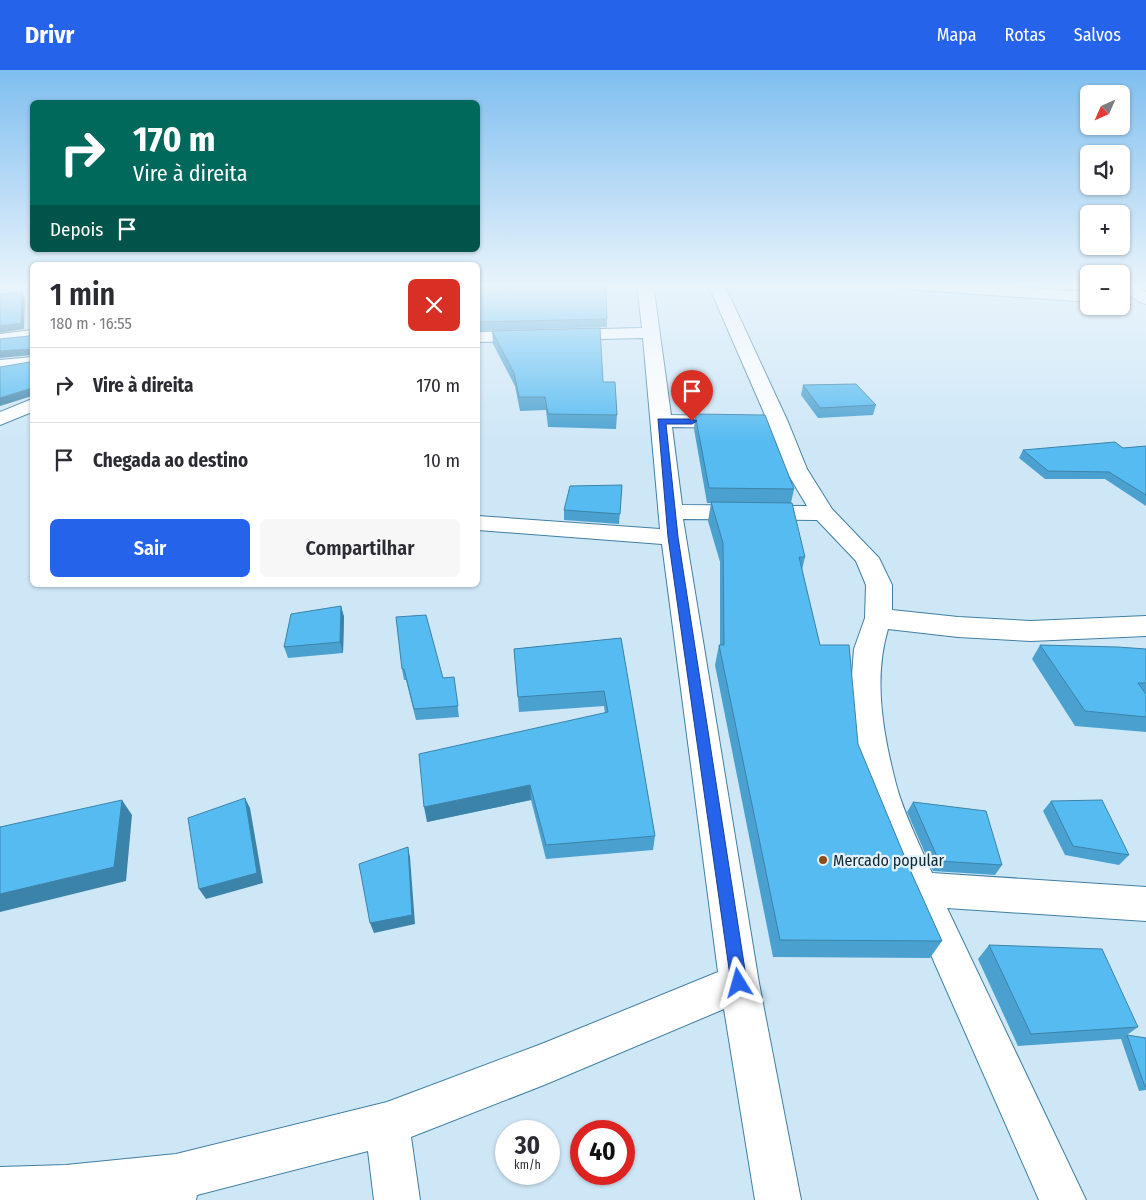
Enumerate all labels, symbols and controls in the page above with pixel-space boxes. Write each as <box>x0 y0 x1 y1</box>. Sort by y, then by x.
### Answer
text: Drivr <box>25 21 74 49</box>
text: Mapa <box>937 24 977 46</box>
text: Rotas <box>1005 24 1046 46</box>
text: Salvos <box>1074 24 1121 46</box>
north arrow <box>1080 85 1130 135</box>
map controls <box>1080 85 1130 315</box>
text: 170 m <box>133 118 216 160</box>
icon: right <box>50 120 115 185</box>
button: sound <box>1080 145 1130 195</box>
text: Vire à direita <box>133 160 247 187</box>
button: + <box>1080 205 1130 255</box>
icon: arrive <box>113 215 141 243</box>
text: Depois <box>50 218 103 241</box>
button: − <box>1080 265 1130 315</box>
text: 1 min <box>50 277 115 313</box>
button: close <box>408 279 460 331</box>
text: 180 m · 16:55 <box>50 314 132 333</box>
pin <box>671 370 713 421</box>
icon: right <box>50 371 78 399</box>
text: Vire à direita <box>93 374 194 397</box>
text: 170 m <box>416 374 460 397</box>
icon: arrive <box>678 377 706 405</box>
icon: arrive <box>50 446 78 474</box>
text: Chegada ao destino <box>93 449 248 472</box>
text: 10 m <box>424 449 460 472</box>
button: Sair <box>50 519 250 577</box>
button: Compartilhar <box>260 519 460 577</box>
place label: Mercado popular <box>833 851 944 870</box>
marker: Mercado popular <box>817 854 829 866</box>
position arrow <box>712 956 764 1008</box>
speed limit sign: 40 <box>570 1120 635 1185</box>
text: 30 <box>515 1131 540 1161</box>
text: km/h <box>514 1158 541 1172</box>

